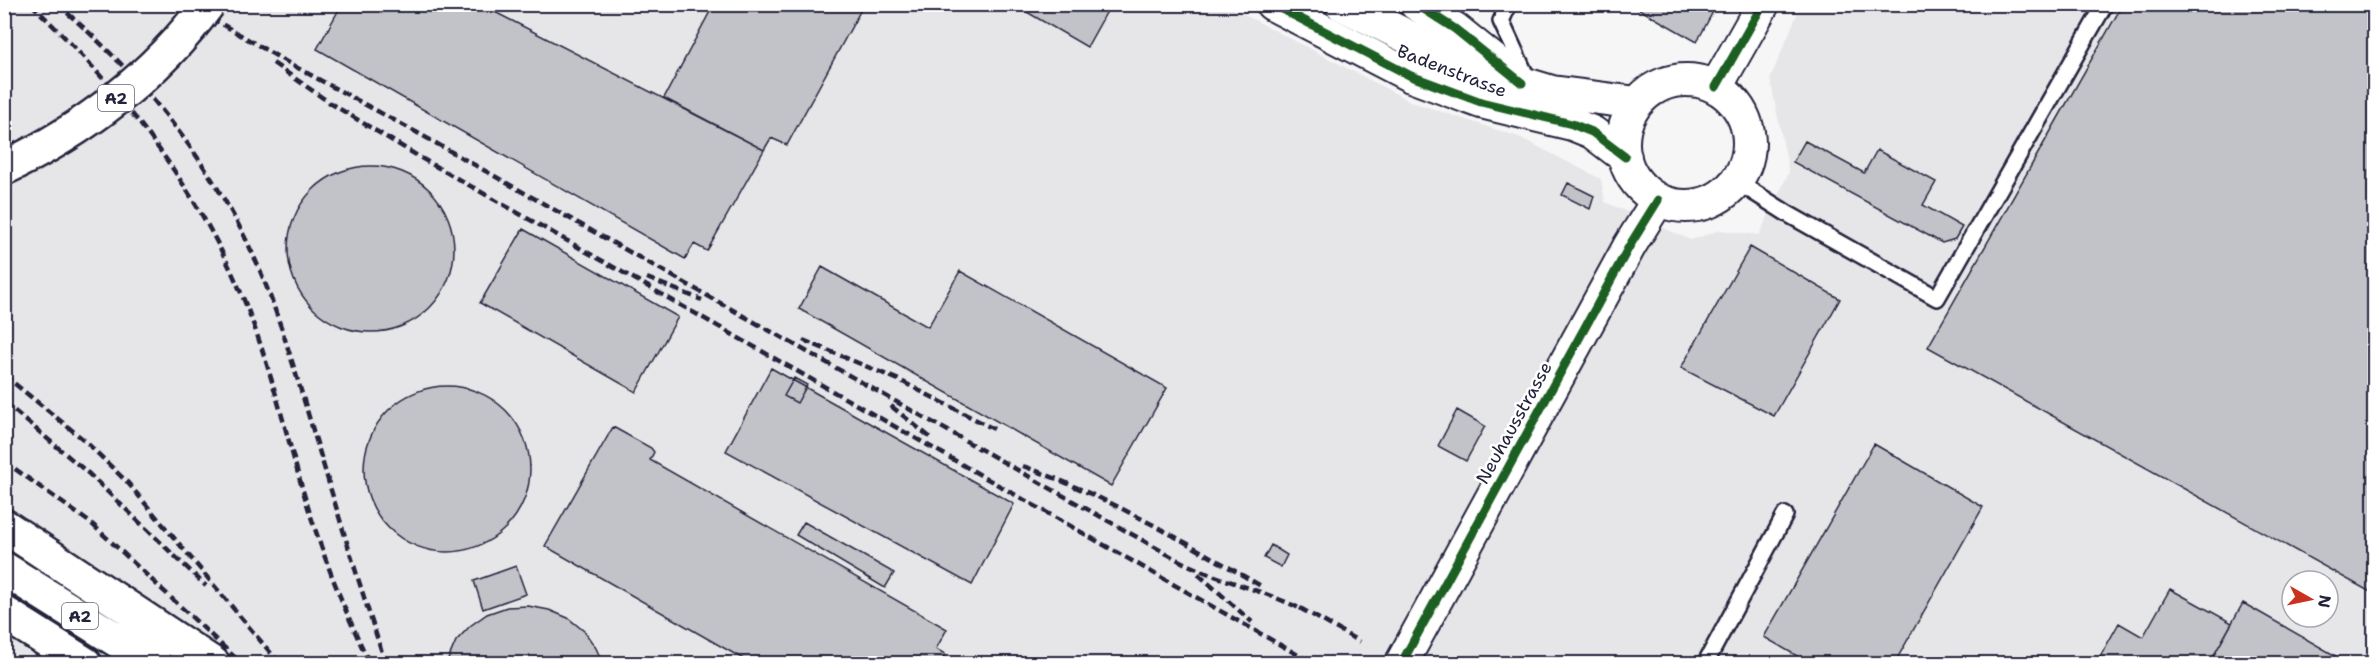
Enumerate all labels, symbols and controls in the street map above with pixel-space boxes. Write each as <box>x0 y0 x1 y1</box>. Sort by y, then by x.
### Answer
street label: Badenstrasse <box>1394 39 1510 103</box>
road number: A2 <box>98 85 134 111</box>
street label: Neuhausstrasse <box>1470 357 1558 489</box>
north arrow <box>2280 569 2340 629</box>
text: N <box>2313 593 2336 609</box>
road number: A2 <box>62 603 98 629</box>

